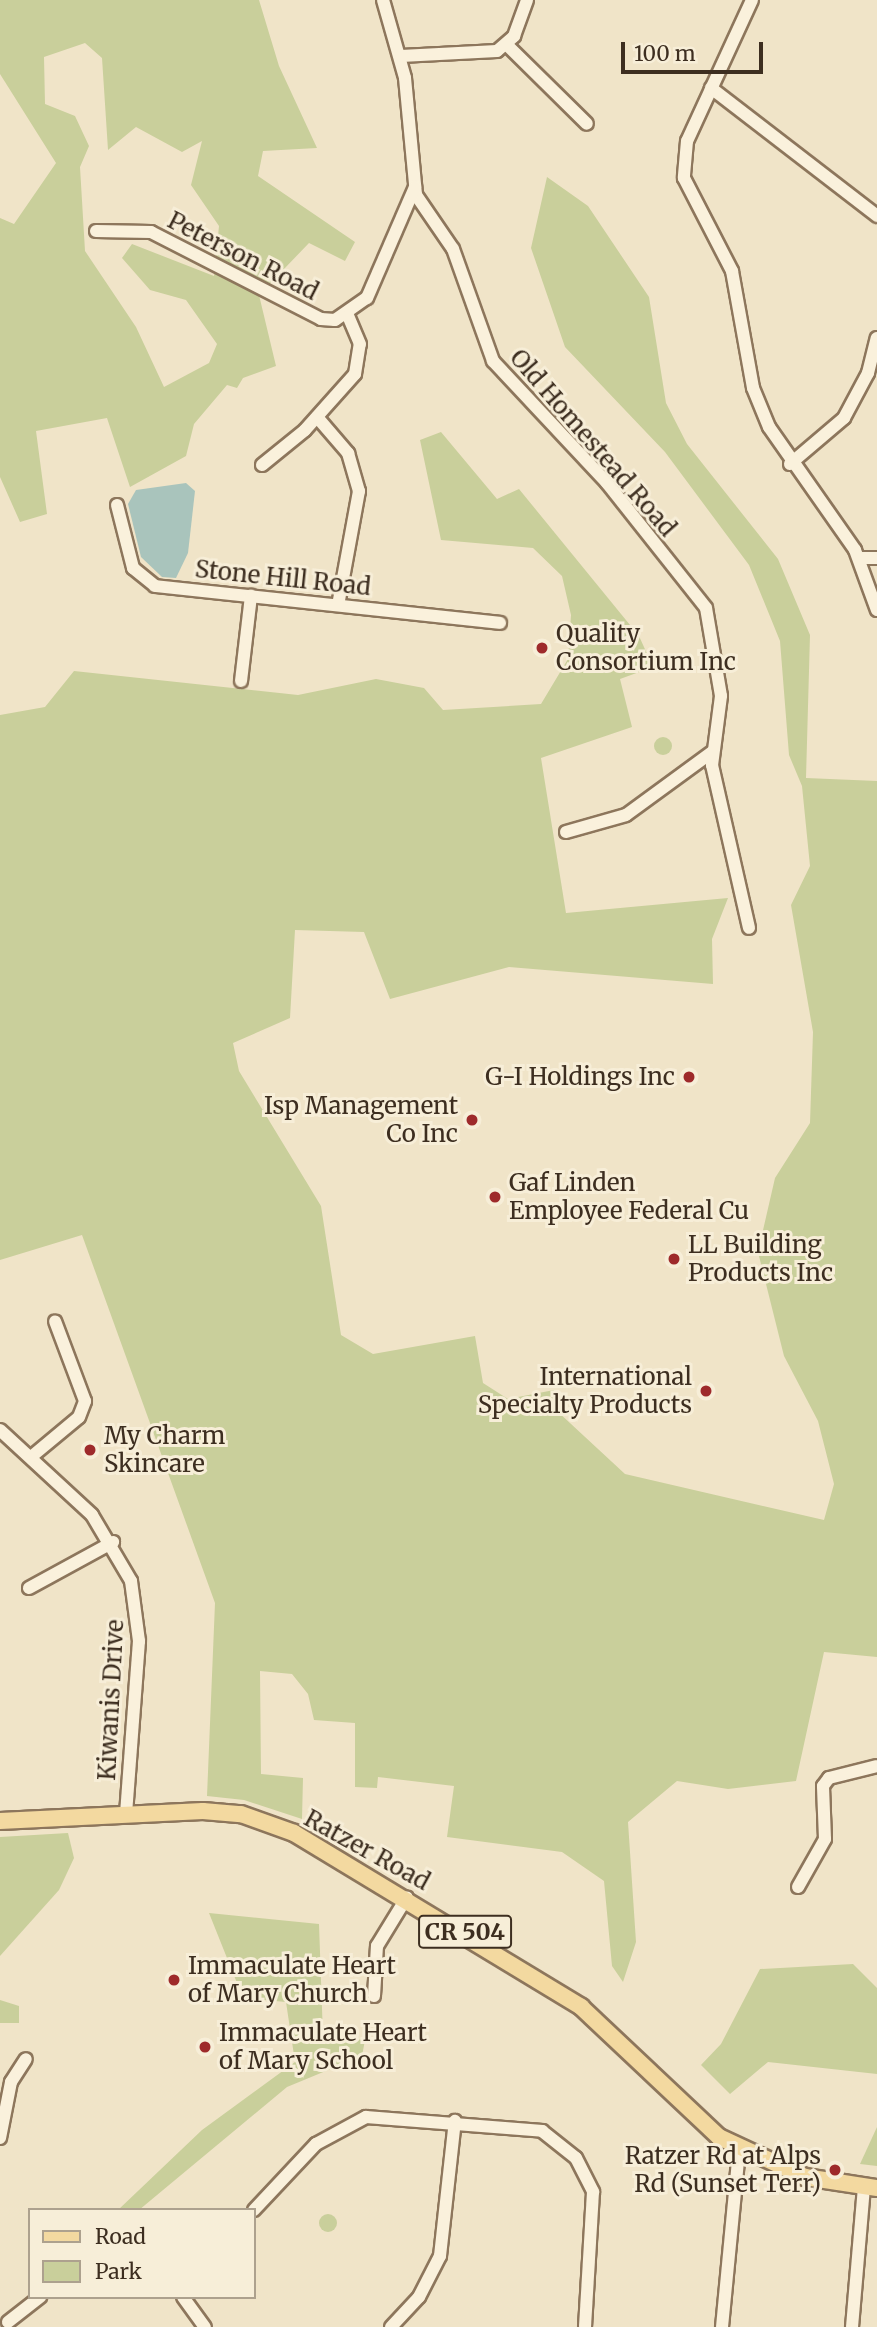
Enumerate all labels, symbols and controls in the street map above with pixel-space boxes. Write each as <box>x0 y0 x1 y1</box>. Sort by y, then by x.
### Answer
scale bar <box>625 28 767 72</box>
text: 100 m <box>634 40 696 67</box>
street label: Peterson Road <box>163 206 323 306</box>
street label: Old Homestead Road <box>504 344 682 542</box>
street label: Stone Hill Road <box>194 554 372 602</box>
place label: Quality Consortium Inc <box>556 620 736 676</box>
marker: Quality Consortium Inc <box>534 640 550 656</box>
place label: G-I Holdings Inc <box>485 1063 675 1091</box>
marker: G-I Holdings Inc <box>681 1069 697 1085</box>
place label: Isp Management Co Inc <box>264 1092 458 1148</box>
marker: Isp Management Co Inc <box>464 1112 480 1128</box>
place label: Gaf Linden Employee Federal Cu <box>509 1169 749 1225</box>
marker: Gaf Linden Employee Federal Cu <box>487 1189 503 1205</box>
place label: LL Building Products Inc <box>688 1231 833 1287</box>
marker: LL Building Products Inc <box>666 1251 682 1267</box>
place label: International Specialty Products <box>478 1363 692 1419</box>
marker: International Specialty Products <box>698 1383 714 1399</box>
place label: My Charm Skincare <box>104 1422 225 1478</box>
marker: My Charm Skincare <box>82 1442 98 1458</box>
street label: Kiwanis Drive <box>92 1619 130 1781</box>
street label: Ratzer Road <box>299 1804 435 1896</box>
road number: CR 504 <box>418 1912 512 1952</box>
place label: Immaculate Heart of Mary Church <box>188 1952 396 2008</box>
marker: Immaculate Heart of Mary Church <box>166 1972 182 1988</box>
place label: Immaculate Heart of Mary School <box>219 2019 427 2075</box>
marker: Immaculate Heart of Mary School <box>197 2039 213 2055</box>
place label: Ratzer Rd at Alps Rd (Sunset Terr) <box>625 2142 821 2198</box>
marker: Ratzer Rd at Alps Rd (Sunset Terr) <box>827 2162 843 2178</box>
legend <box>28 2208 256 2299</box>
text: Road <box>95 2223 146 2250</box>
text: Park <box>95 2258 142 2285</box>

